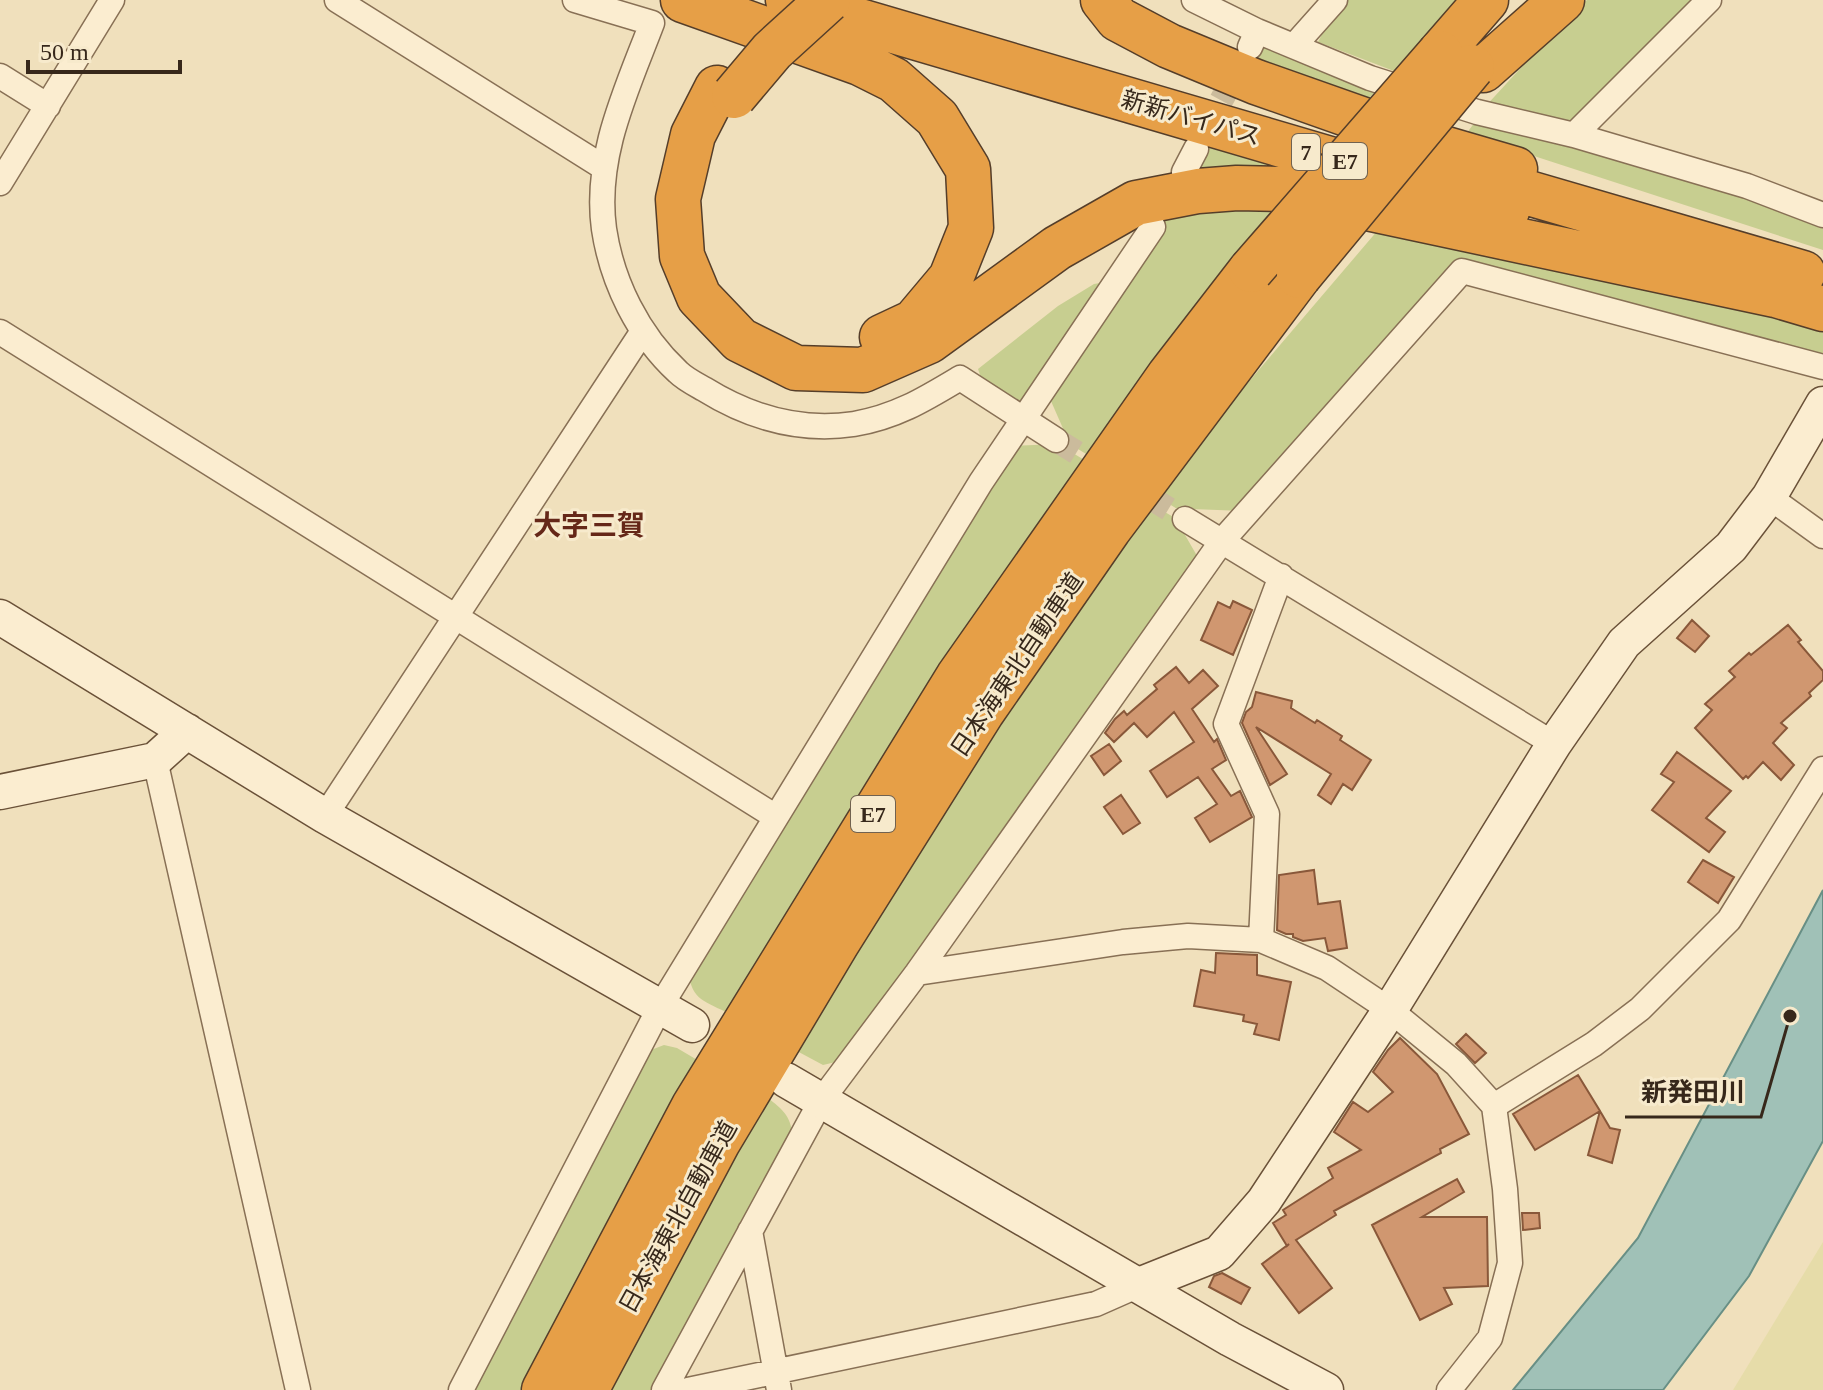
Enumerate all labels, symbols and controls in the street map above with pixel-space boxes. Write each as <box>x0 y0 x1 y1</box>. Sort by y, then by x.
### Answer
scale bar <box>28 24 180 74</box>
text: 50 m <box>40 39 89 65</box>
street label: 新新バイパス <box>1118 86 1264 150</box>
road number: 7 <box>1292 134 1320 170</box>
road number: E7 <box>1323 143 1367 179</box>
district label: 大字三賀 <box>533 510 645 541</box>
street label: 日本海東北自動車道 <box>946 568 1088 762</box>
road number: E7 <box>851 796 895 832</box>
callout: 新発田川 <box>1625 1067 1761 1117</box>
text: 新発田川 <box>1641 1078 1745 1107</box>
street label: 日本海東北自動車道 <box>614 1116 742 1318</box>

